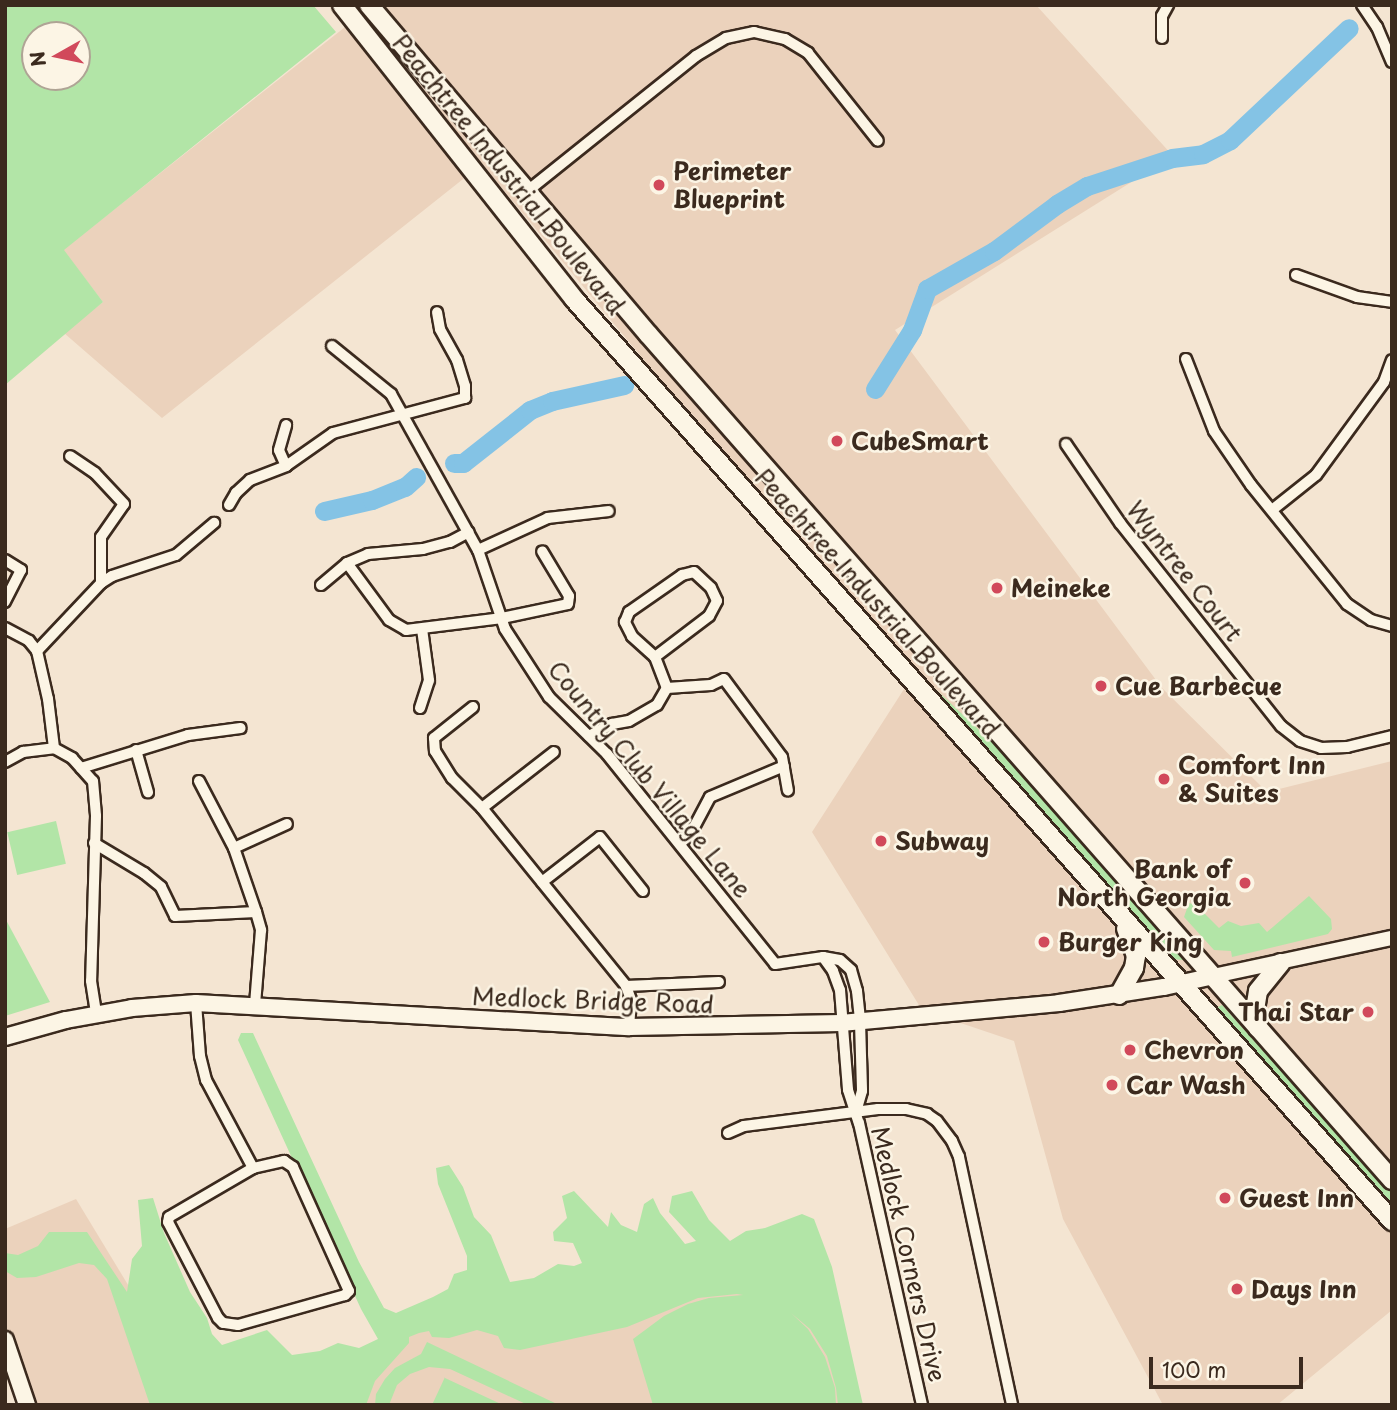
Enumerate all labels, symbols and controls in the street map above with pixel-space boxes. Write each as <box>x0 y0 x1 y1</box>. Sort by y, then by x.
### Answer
north arrow <box>21 21 91 91</box>
street label: Peachtree Industrial Boulevard <box>386 27 632 321</box>
text: N <box>22 49 52 69</box>
place label: Perimeter Blueprint <box>673 157 791 213</box>
marker: Perimeter Blueprint <box>651 177 667 193</box>
place label: CubeSmart <box>851 427 989 455</box>
marker: CubeSmart <box>829 433 845 449</box>
street label: Peachtree Industrial Boulevard <box>749 462 1007 744</box>
street label: Wyntree Court <box>1121 494 1249 648</box>
place label: Meineke <box>1011 574 1111 602</box>
marker: Meineke <box>989 580 1005 596</box>
street label: Country Club Village Lane <box>542 654 758 904</box>
place label: Cue Barbecue <box>1115 672 1283 700</box>
marker: Cue Barbecue <box>1093 678 1109 694</box>
place label: Comfort Inn & Suites <box>1178 751 1326 807</box>
marker: Comfort Inn & Suites <box>1156 771 1172 787</box>
place label: Subway <box>895 827 989 855</box>
marker: Subway <box>873 833 889 849</box>
place label: Bank of North Georgia <box>1055 855 1231 911</box>
marker: Bank of North Georgia <box>1237 875 1253 891</box>
place label: Burger King <box>1058 928 1202 956</box>
marker: Burger King <box>1036 934 1052 950</box>
street label: Medlock Bridge Road <box>471 981 715 1019</box>
place label: Thai Star <box>1238 998 1354 1026</box>
marker: Thai Star <box>1360 1004 1376 1020</box>
place label: Chevron <box>1144 1036 1244 1064</box>
marker: Chevron <box>1122 1042 1138 1058</box>
place label: Car Wash <box>1126 1071 1246 1099</box>
marker: Car Wash <box>1104 1077 1120 1093</box>
street label: Medlock Corners Drive <box>865 1123 953 1385</box>
place label: Guest Inn <box>1239 1184 1354 1212</box>
marker: Guest Inn <box>1217 1190 1233 1206</box>
place label: Days Inn <box>1251 1275 1356 1303</box>
marker: Days Inn <box>1229 1281 1245 1297</box>
scale bar <box>1152 1344 1306 1388</box>
text: 100 m <box>1162 1353 1226 1385</box>

